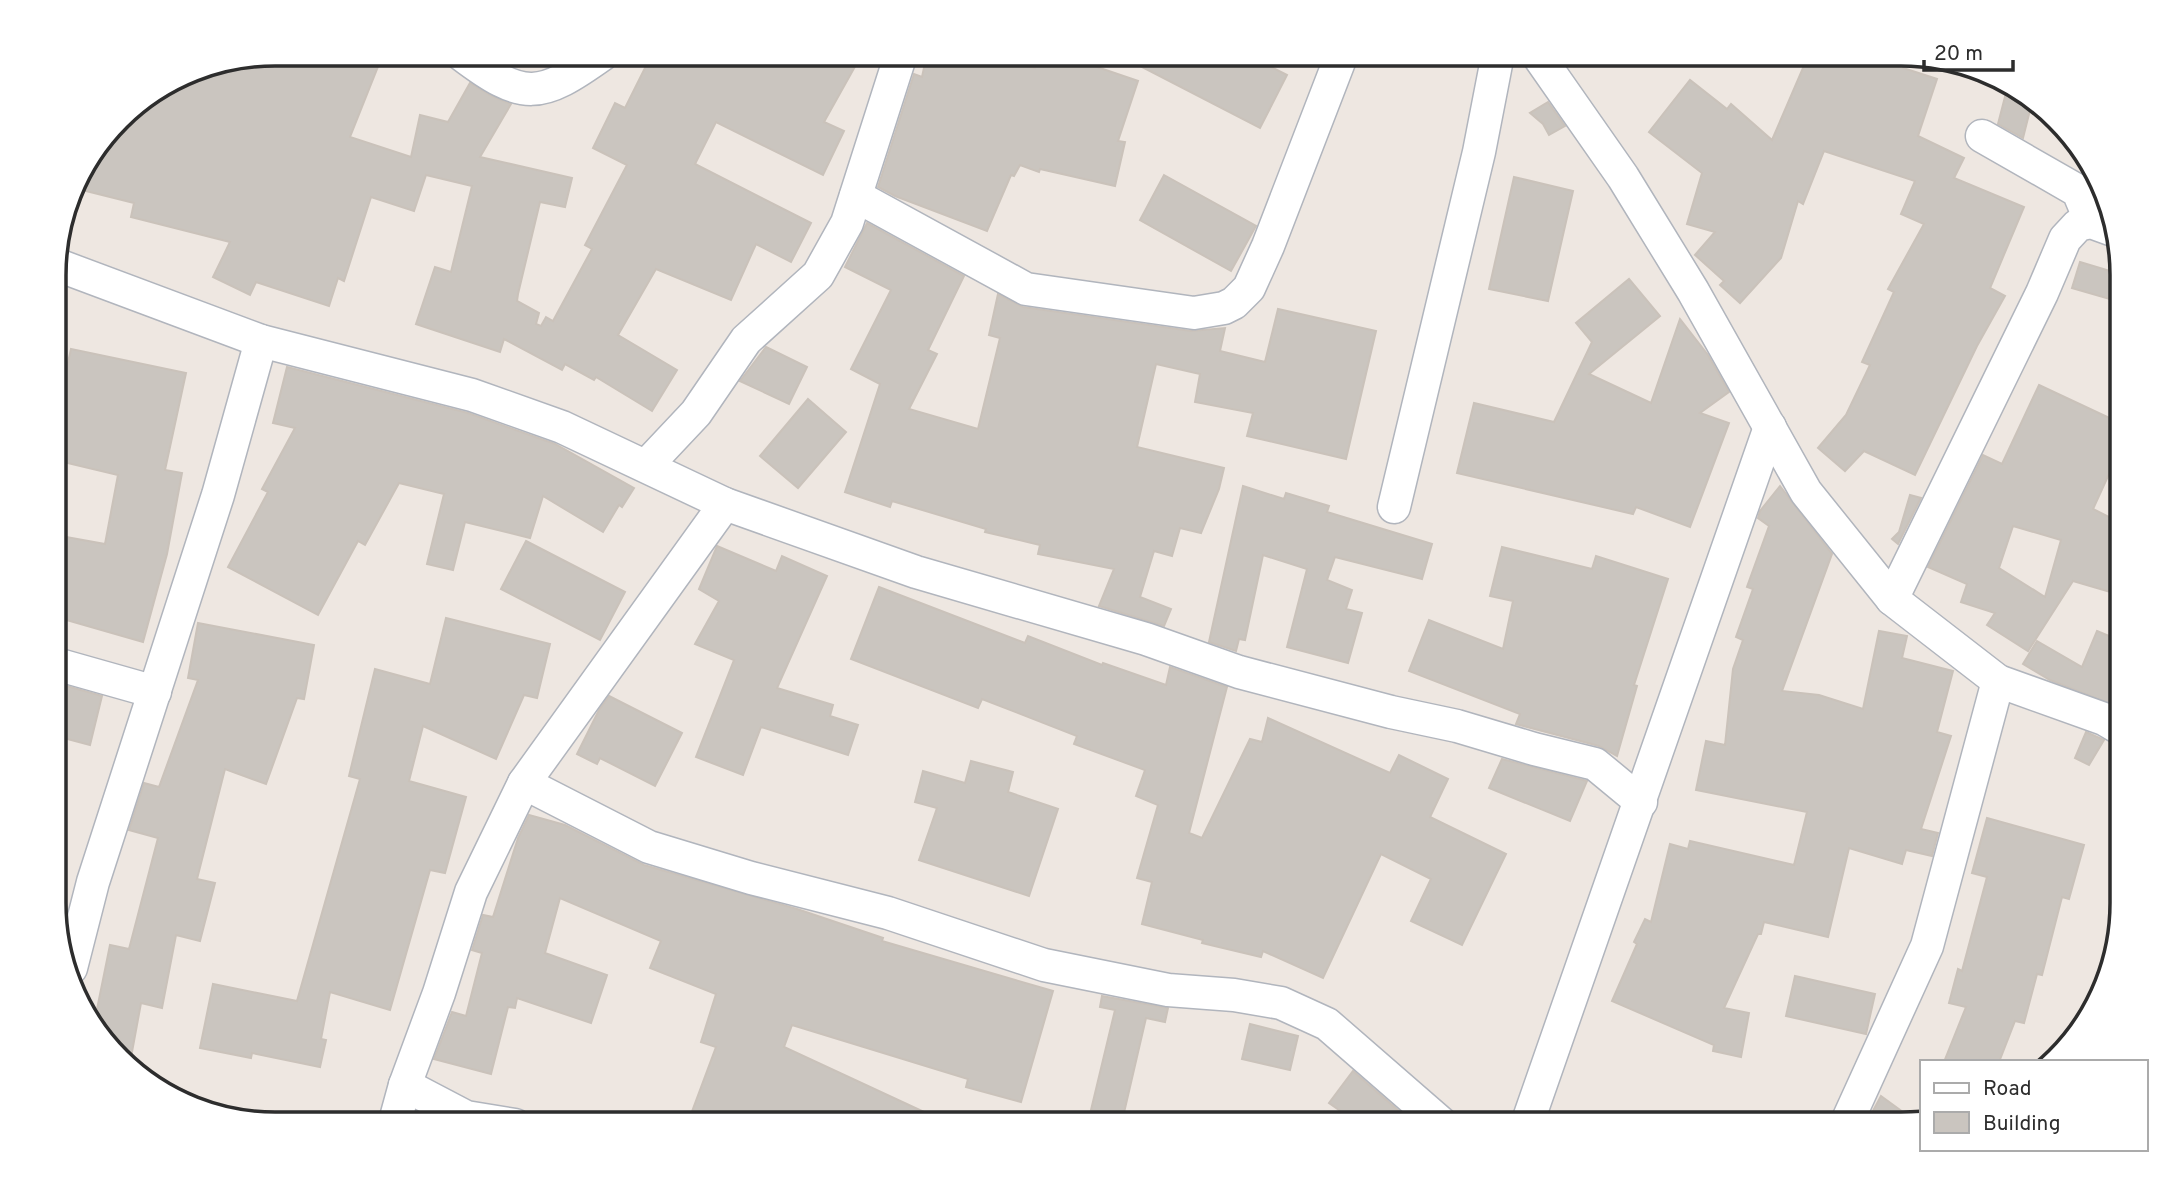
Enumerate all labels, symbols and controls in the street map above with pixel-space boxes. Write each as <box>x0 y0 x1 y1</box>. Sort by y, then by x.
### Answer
scale bar <box>1924 28 2013 72</box>
text: 20 m <box>1934 41 1983 68</box>
legend <box>1920 1060 2148 1151</box>
text: Road <box>1983 1076 2032 1103</box>
text: Building <box>1983 1111 2061 1138</box>

